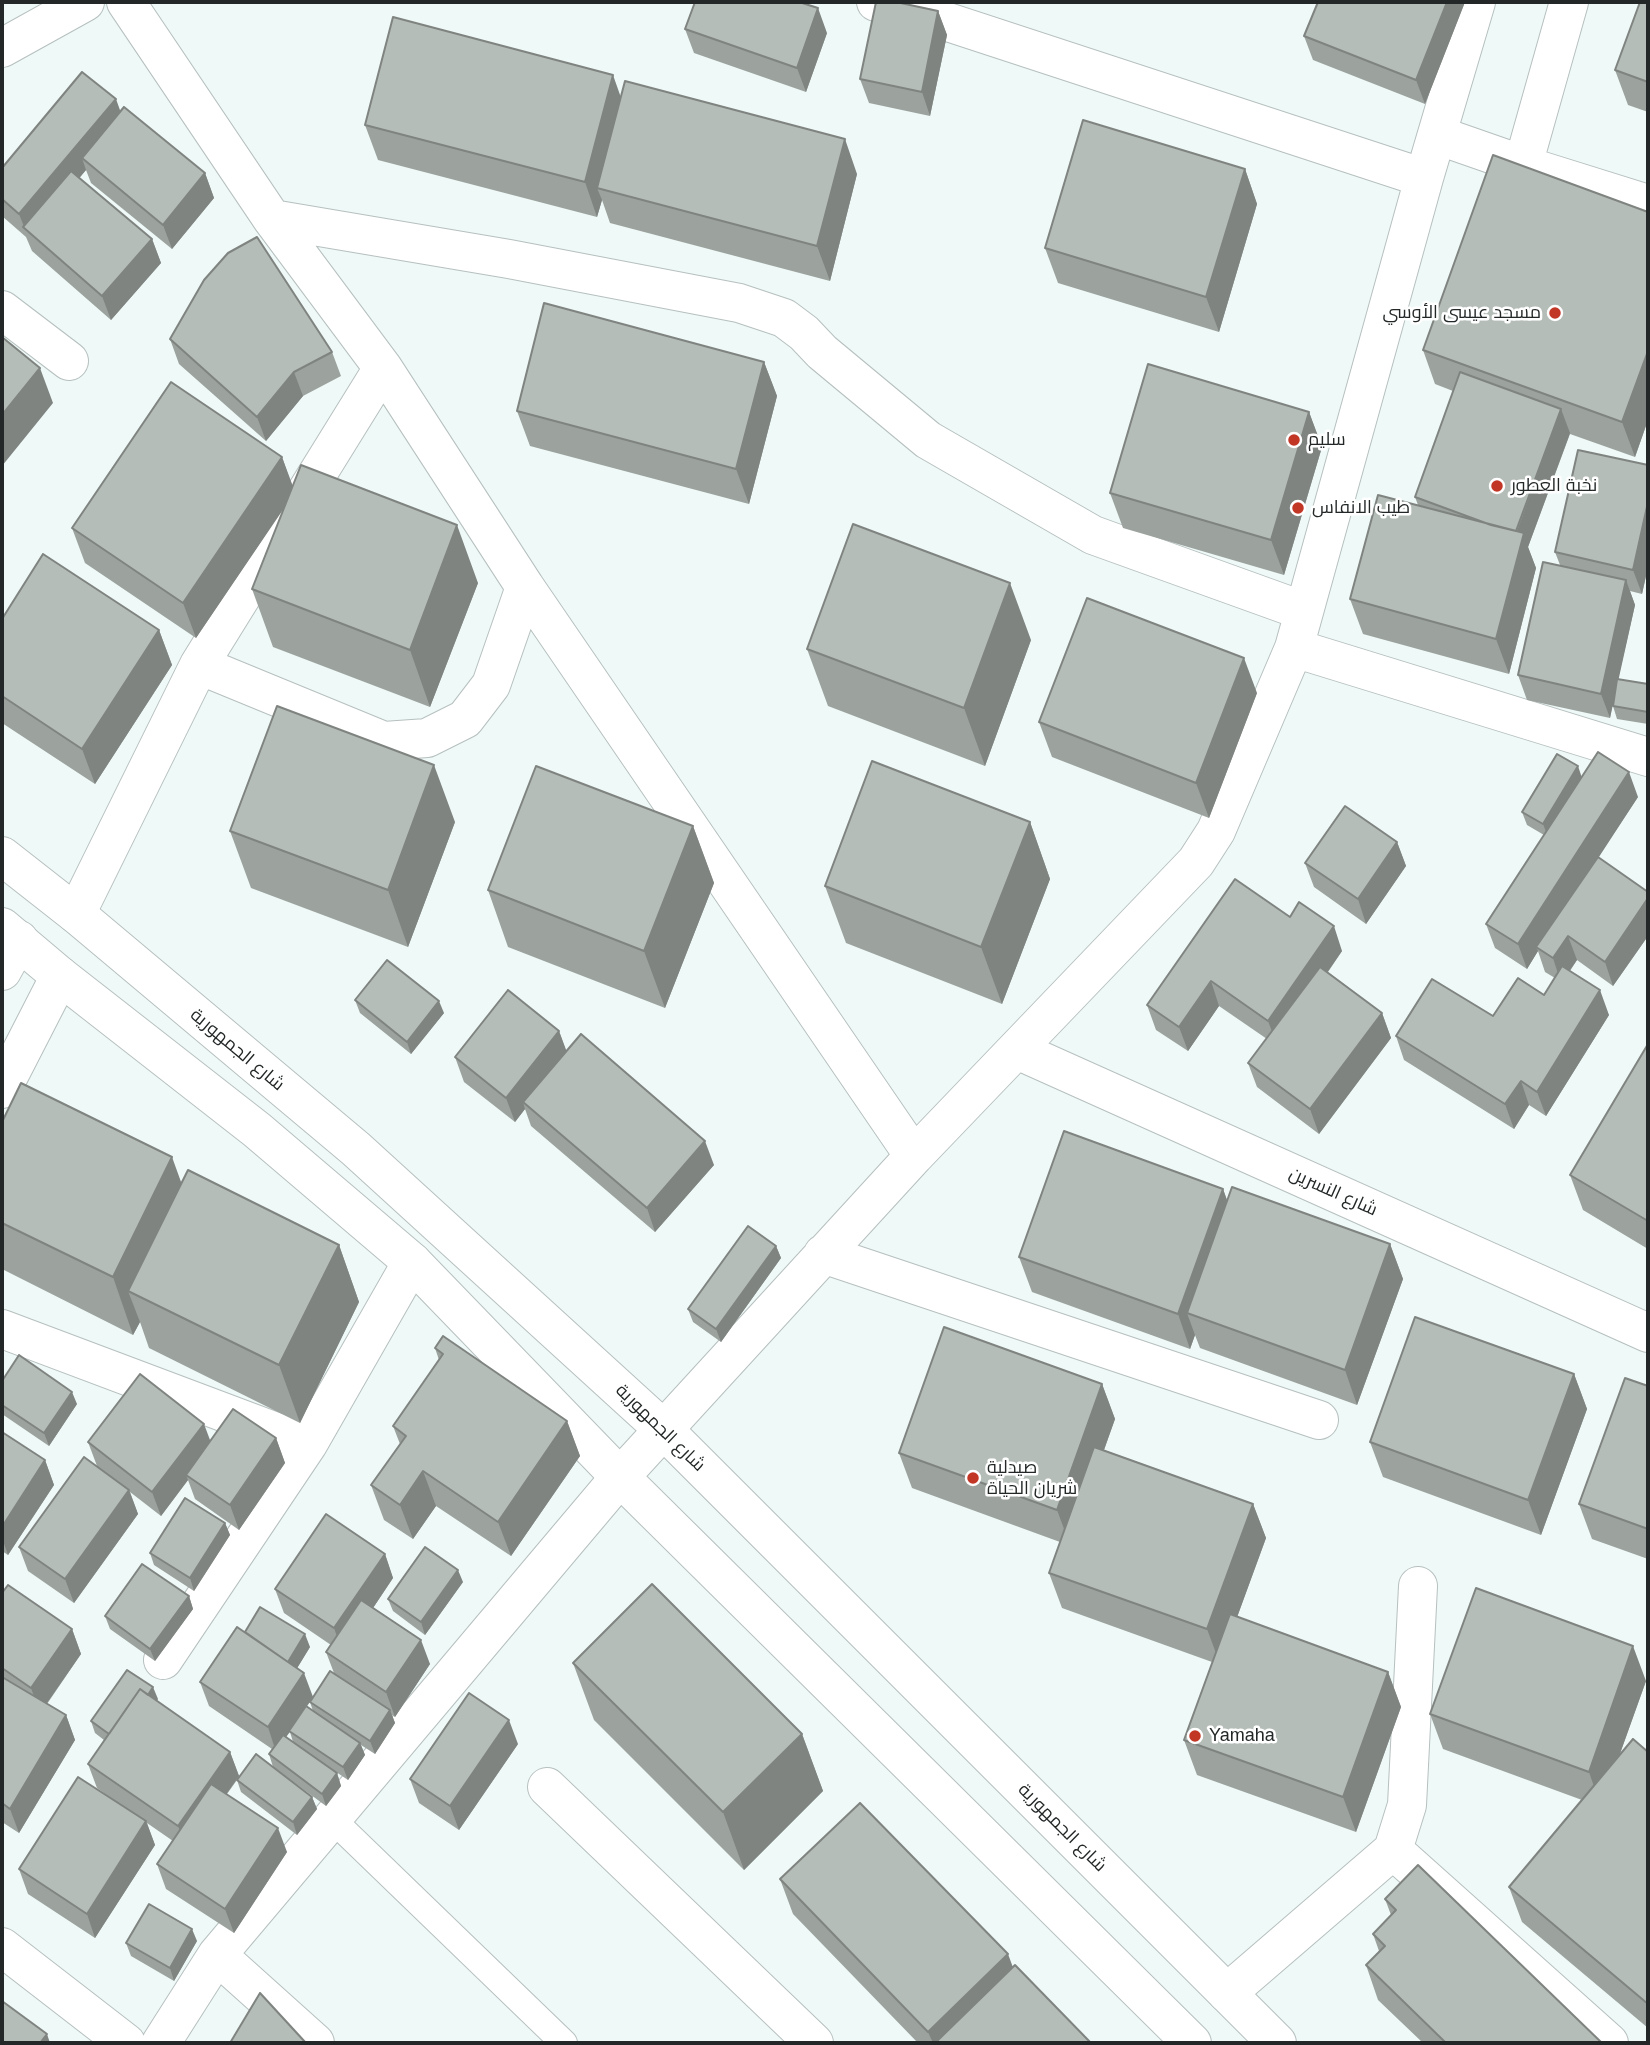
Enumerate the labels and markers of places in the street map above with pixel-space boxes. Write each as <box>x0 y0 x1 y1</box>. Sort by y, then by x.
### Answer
place label: مسجد عيسى الأوسي <box>1383 302 1541 324</box>
marker: مسجد عيسى الأوسي <box>1547 305 1563 321</box>
place label: سليم <box>1308 429 1346 451</box>
marker: سليم <box>1286 432 1302 448</box>
place label: نخبة العطور <box>1511 475 1597 497</box>
marker: نخبة العطور <box>1489 478 1505 494</box>
place label: طيب الانفاس <box>1312 497 1410 519</box>
marker: طيب الانفاس <box>1290 500 1306 516</box>
place label: صيدلية شريان الحياة <box>987 1457 1077 1500</box>
marker: صيدلية شريان الحياة <box>965 1470 981 1486</box>
place label: Yamaha <box>1209 1725 1275 1747</box>
marker: Yamaha <box>1187 1728 1203 1744</box>

